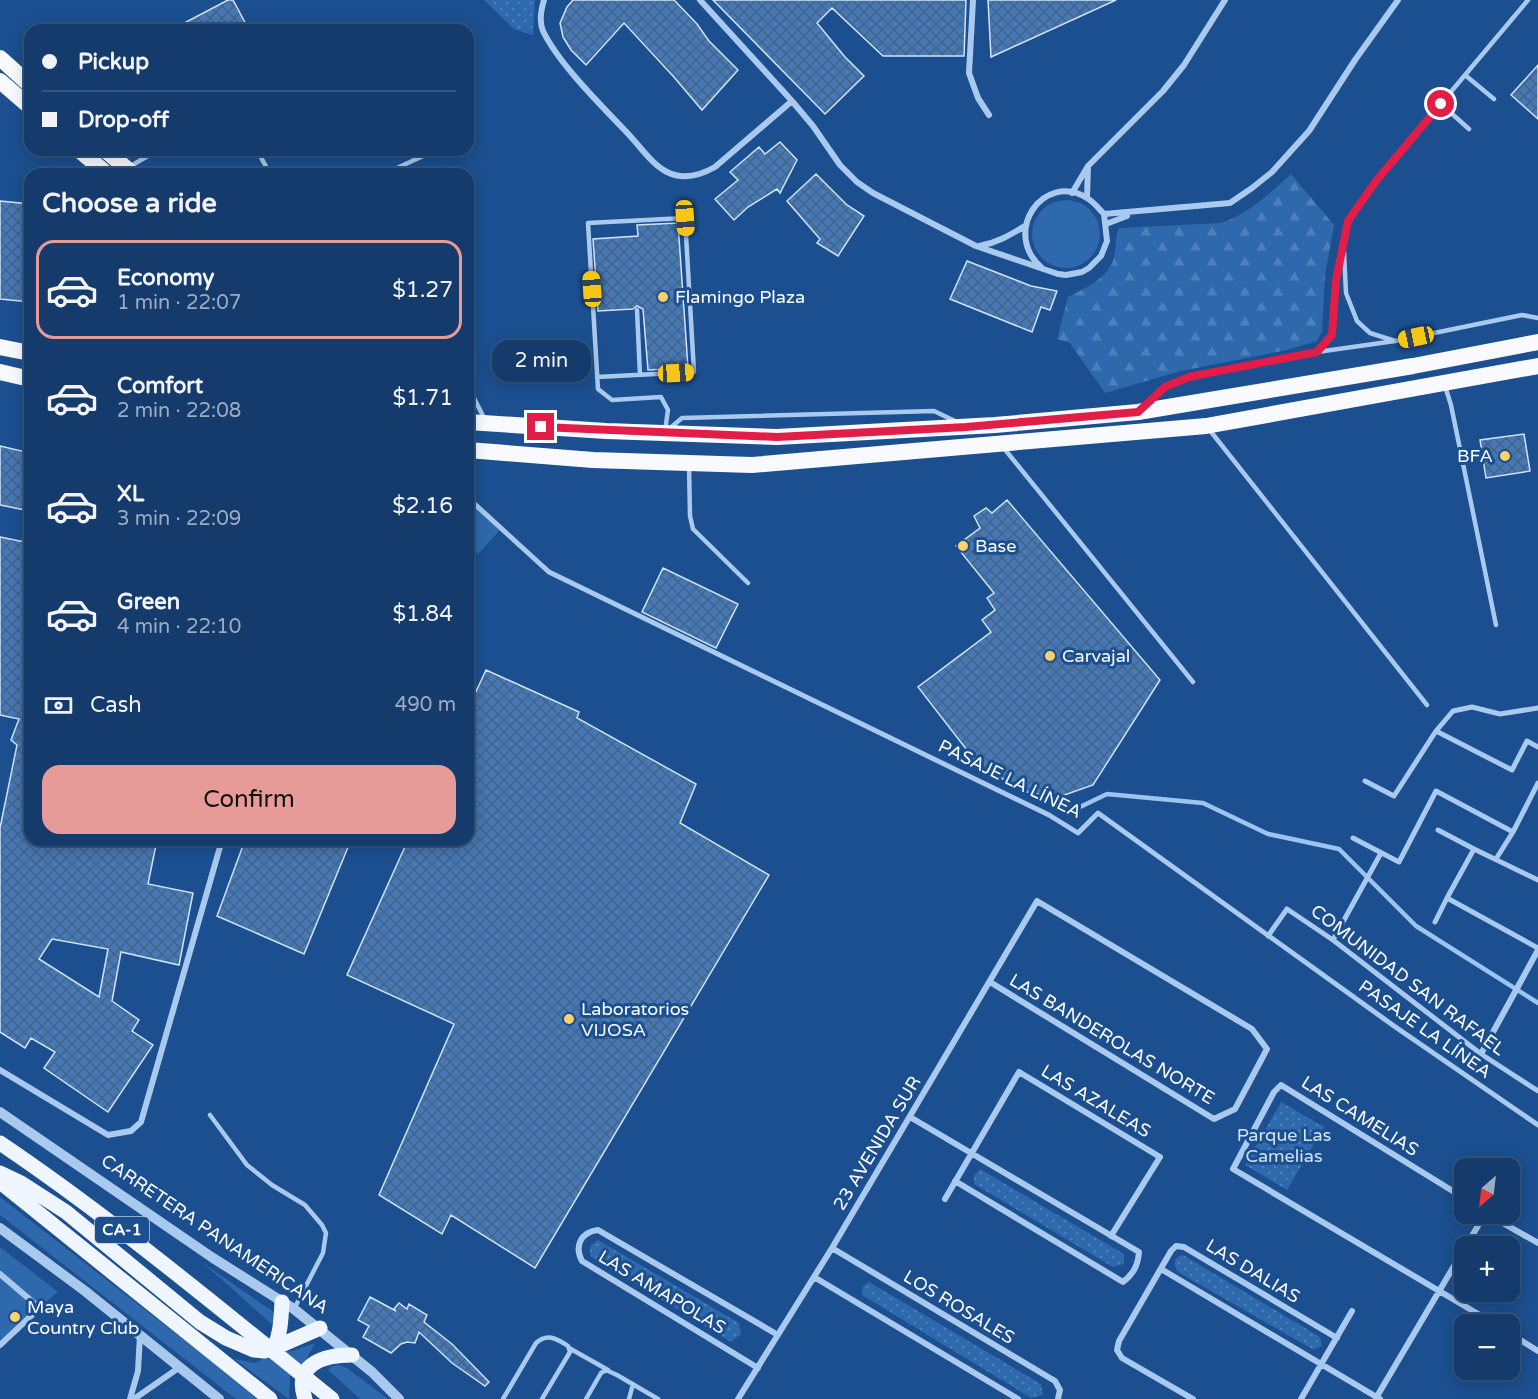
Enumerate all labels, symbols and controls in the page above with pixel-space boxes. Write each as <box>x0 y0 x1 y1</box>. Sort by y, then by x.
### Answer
text: Pickup <box>78 49 149 75</box>
route start <box>1427 90 1454 117</box>
text: Drop-off <box>78 107 169 133</box>
text: Choose a ride <box>42 187 217 220</box>
car <box>675 199 695 237</box>
icon: car <box>45 263 99 317</box>
text: Economy <box>117 265 214 291</box>
car <box>582 270 602 308</box>
text: $1.27 <box>392 277 453 303</box>
place label: Flamingo Plaza <box>675 286 805 308</box>
marker: Flamingo Plaza <box>656 290 670 304</box>
text: 1 min · 22:07 <box>117 291 241 315</box>
car <box>1397 324 1435 350</box>
callout: 2 min <box>492 340 590 382</box>
text: 2 min <box>515 349 568 373</box>
car <box>658 363 694 383</box>
icon: car <box>45 371 99 425</box>
text: Comfort <box>117 373 203 399</box>
text: $1.71 <box>392 385 453 411</box>
text: 2 min · 22:08 <box>117 399 241 423</box>
route end <box>527 413 554 440</box>
place label: BFA <box>1457 445 1493 467</box>
marker: BFA <box>1498 449 1512 463</box>
icon: car <box>45 479 99 533</box>
text: XL <box>117 481 144 507</box>
text: $2.16 <box>392 493 453 519</box>
text: 3 min · 22:09 <box>117 507 241 531</box>
place label: Base <box>975 535 1016 557</box>
marker: Base <box>956 539 970 553</box>
icon: car <box>45 587 99 641</box>
text: Green <box>117 589 180 615</box>
text: $1.84 <box>392 601 453 627</box>
text: 4 min · 22:10 <box>117 615 241 639</box>
place label: Carvajal <box>1062 645 1130 667</box>
marker: Carvajal <box>1043 649 1057 663</box>
icon: cash <box>42 689 75 722</box>
text: Cash <box>90 692 142 718</box>
text: 490 m <box>395 693 456 717</box>
street label: PASAJE LA LÍNEA <box>935 735 1085 823</box>
button: Confirm <box>42 765 456 834</box>
street label: COMUNIDAD SAN RAFAEL <box>1307 900 1510 1061</box>
street label: LAS BANDEROLAS NORTE <box>1005 969 1219 1109</box>
street label: PASAJE LA LÍNEA <box>1354 975 1496 1083</box>
place label: Laboratorios VIJOSA <box>581 998 689 1041</box>
marker: Laboratorios VIJOSA <box>562 1012 576 1026</box>
street label: LAS AZALEAS <box>1037 1060 1155 1142</box>
street label: LAS CAMELIAS <box>1297 1071 1423 1161</box>
street label: 23 AVENIDA SUR <box>828 1072 926 1214</box>
park label: Parque Las Camelias <box>1237 1124 1331 1167</box>
street label: CARRETERA PANAMERICANA <box>97 1149 333 1319</box>
north arrow <box>1454 1158 1520 1224</box>
map controls <box>1454 1158 1520 1380</box>
road number: CA-1 <box>95 1217 149 1243</box>
street label: LAS DALIAS <box>1202 1234 1304 1308</box>
button: + <box>1454 1236 1520 1302</box>
street label: LAS AMAPOLAS <box>594 1245 730 1339</box>
street label: LOS ROSALES <box>899 1265 1019 1349</box>
place label: Maya Country Club <box>27 1296 139 1339</box>
marker: Maya Country Club <box>8 1310 22 1324</box>
button: − <box>1454 1314 1520 1380</box>

